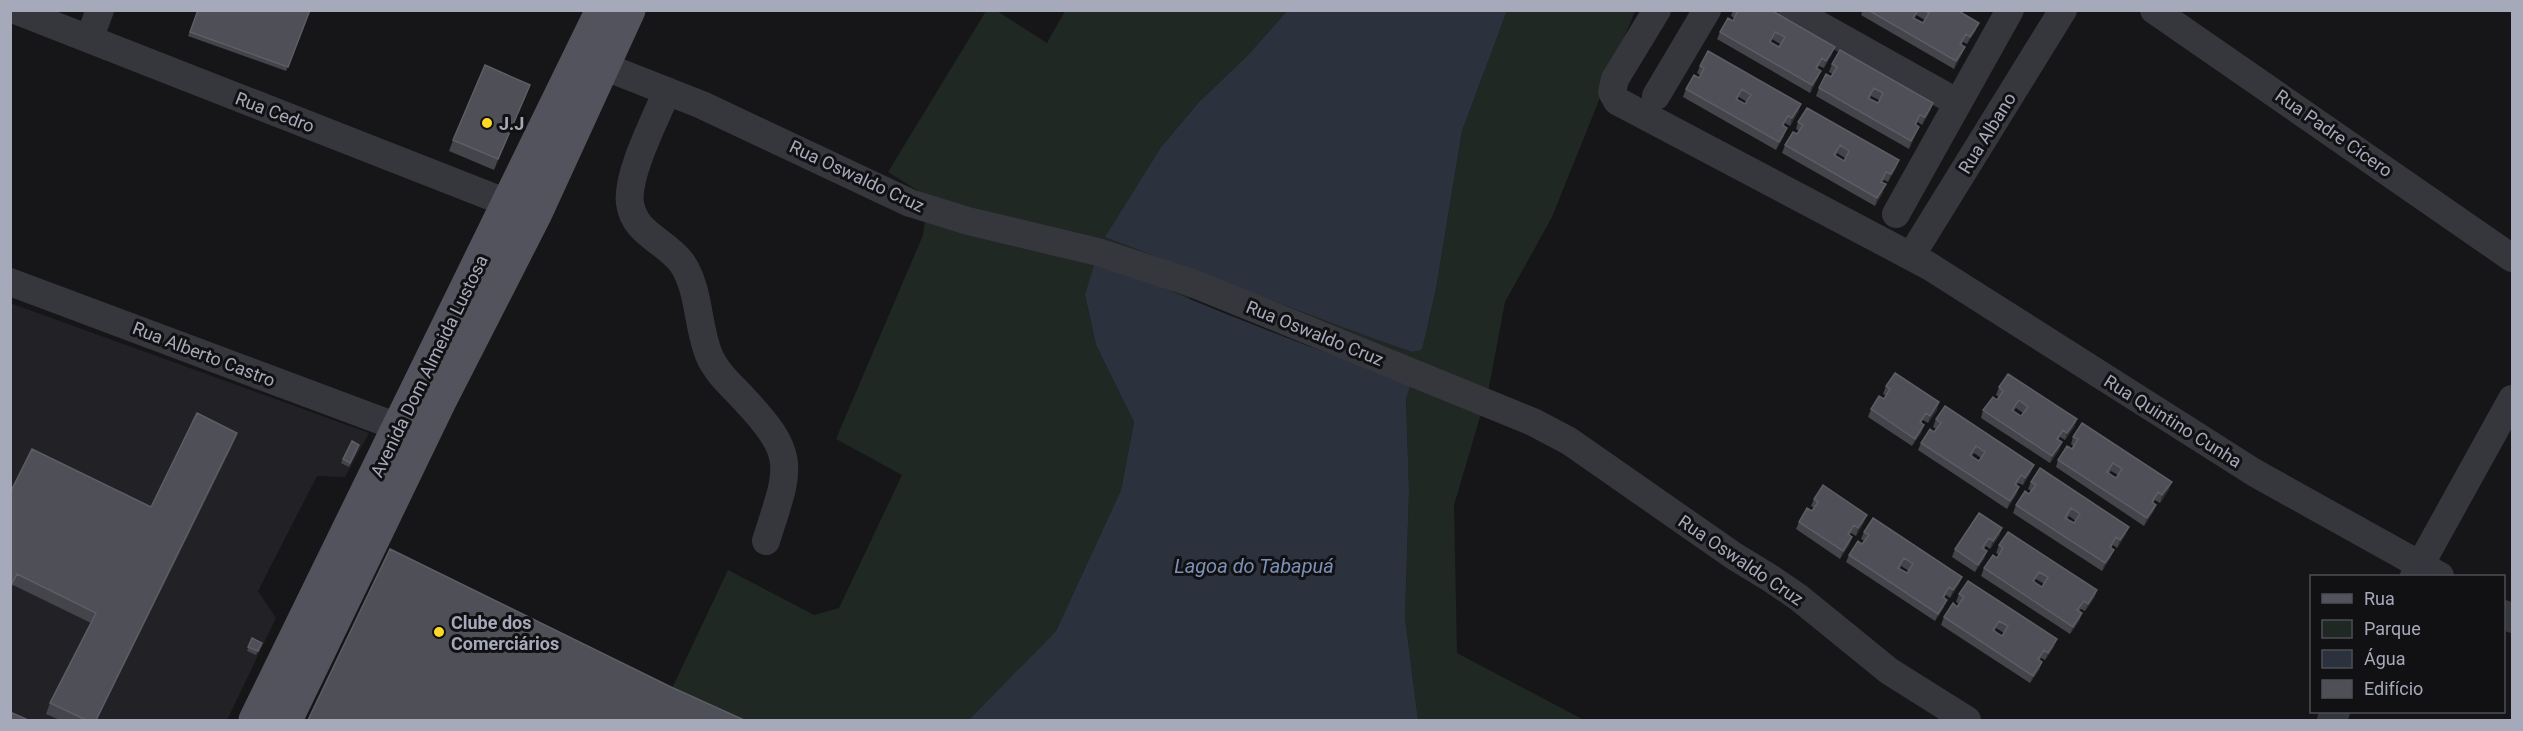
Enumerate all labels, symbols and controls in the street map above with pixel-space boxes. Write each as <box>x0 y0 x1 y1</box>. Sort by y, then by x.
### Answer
street label: Rua Padre Cícero <box>2272 85 2396 181</box>
street label: Rua Cedro <box>233 87 317 137</box>
street label: Rua Albano <box>1954 89 2020 177</box>
place label: J.J <box>499 113 524 134</box>
marker: J.J <box>480 116 494 130</box>
street label: Rua Oswaldo Cruz <box>786 136 928 216</box>
street label: Avenida Dom Almeida Lustosa <box>366 252 492 480</box>
street label: Rua Oswaldo Cruz <box>1243 296 1387 370</box>
street label: Rua Alberto Castro <box>130 317 278 391</box>
street label: Rua Quintino Cunha <box>2100 370 2246 472</box>
street label: Rua Oswaldo Cruz <box>1675 510 1808 610</box>
water label: Lagoa do Tabapuá <box>1174 554 1334 578</box>
legend <box>2310 575 2505 713</box>
text: Rua <box>2364 588 2395 609</box>
place label: Clube dos Comerciários <box>451 612 559 654</box>
text: Parque <box>2364 618 2421 639</box>
marker: Clube dos Comerciários <box>432 625 446 639</box>
text: Água <box>2364 648 2406 669</box>
text: Edifício <box>2364 678 2423 699</box>

